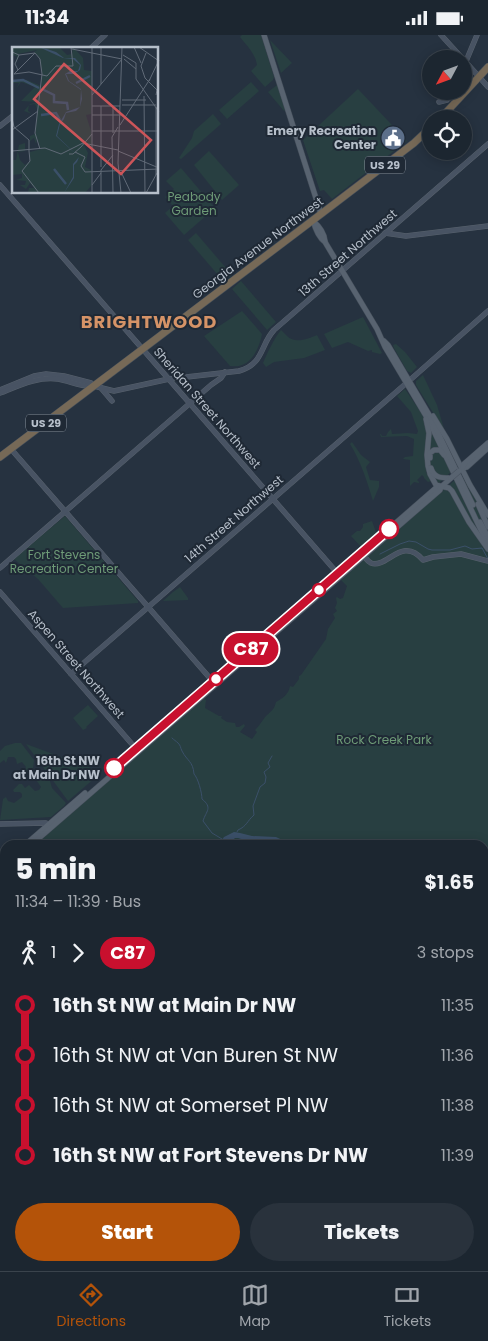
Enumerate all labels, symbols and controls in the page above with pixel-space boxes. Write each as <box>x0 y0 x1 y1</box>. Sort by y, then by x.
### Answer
text: 11:34 <box>25 4 69 31</box>
inset map <box>12 47 159 194</box>
north arrow <box>422 50 472 100</box>
map controls <box>422 50 472 160</box>
button: locate <box>422 110 472 160</box>
place label: Emery Recreation Center <box>267 122 376 153</box>
public building icon: Emery Recreation Center <box>380 125 406 151</box>
road number: US 29 <box>365 157 405 173</box>
park label: Peabody Garden <box>167 188 221 219</box>
street label: Georgia Avenue Northwest <box>189 193 327 303</box>
street label: 13th Street Northwest <box>295 205 400 300</box>
district label: BRIGHTWOOD <box>81 309 217 334</box>
street label: Sheridan Street Northwest <box>150 343 265 472</box>
road number: US 29 <box>26 414 66 431</box>
street label: 14th Street Northwest <box>181 471 287 566</box>
unlabelled marker <box>379 519 399 539</box>
park label: Fort Stevens Recreation Center <box>10 546 119 577</box>
unlabelled marker <box>312 583 326 597</box>
street label: Aspen Street Northwest <box>24 605 129 722</box>
line badge: C87 <box>222 633 280 665</box>
text: C87 <box>233 636 269 661</box>
unlabelled marker <box>209 672 223 686</box>
park label: Rock Creek Park <box>336 731 432 748</box>
place label: 16th St NW at Main Dr NW <box>13 752 100 783</box>
marker: 16th St NW at Main Dr NW <box>104 758 124 778</box>
text: 5 min <box>15 850 96 889</box>
text: $1.65 <box>425 869 474 896</box>
text: 11:34 – 11:39 · Bus <box>15 890 141 913</box>
icon: walk <box>15 939 43 967</box>
icon: forward <box>64 939 92 967</box>
text: C87 <box>110 940 145 965</box>
text: 1 <box>51 941 56 964</box>
text: 3 stops <box>417 941 474 964</box>
text: 16th St NW at Main Dr NW <box>53 992 296 1019</box>
text: 11:35 <box>441 994 474 1017</box>
text: 16th St NW at Van Buren St NW <box>53 1042 338 1069</box>
text: 11:36 <box>441 1044 474 1067</box>
text: 16th St NW at Somerset Pl NW <box>53 1092 328 1119</box>
text: 11:38 <box>441 1094 474 1117</box>
text: 16th St NW at Fort Stevens Dr NW <box>53 1142 368 1169</box>
text: 11:39 <box>441 1144 474 1167</box>
button: Start <box>15 1203 240 1261</box>
button: Tickets <box>250 1203 474 1261</box>
tab: Directions <box>57 1281 126 1332</box>
tab: Map <box>239 1281 270 1332</box>
tab: Tickets <box>384 1281 431 1332</box>

